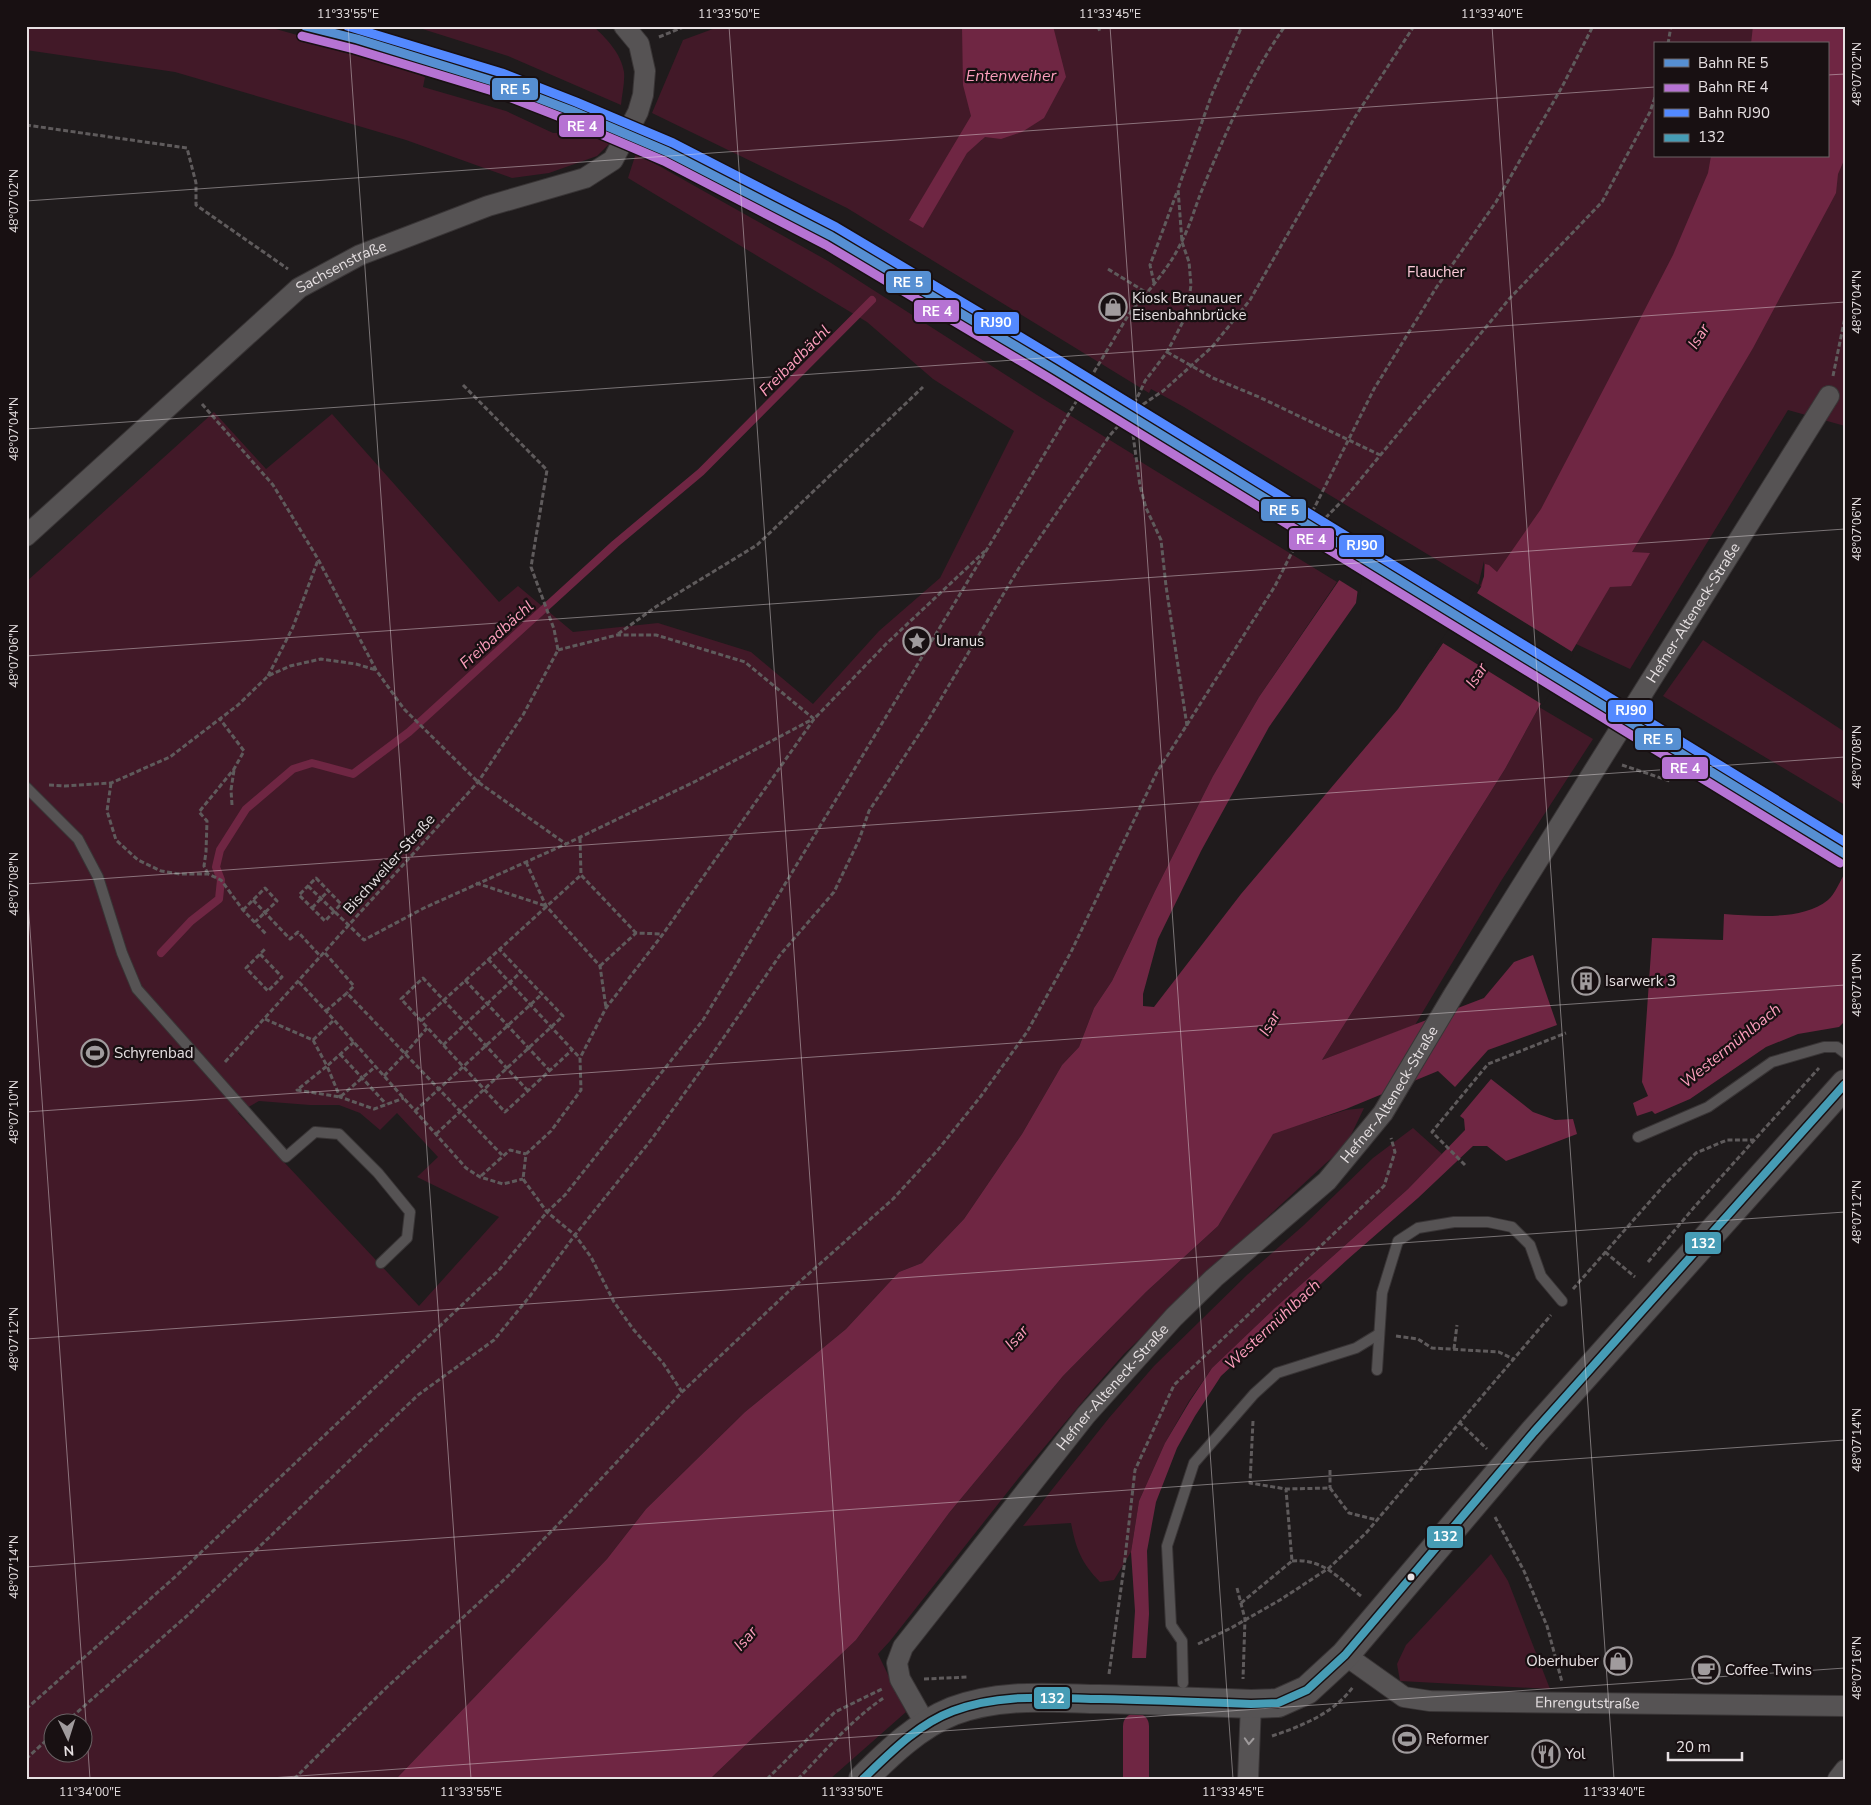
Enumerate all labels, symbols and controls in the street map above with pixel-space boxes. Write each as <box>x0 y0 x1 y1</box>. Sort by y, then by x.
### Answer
text: 11°33'55"E <box>317 6 379 22</box>
text: 11°33'50"E <box>698 6 760 22</box>
text: 11°33'45"E <box>1079 6 1141 22</box>
text: 11°33'40"E <box>1461 6 1523 22</box>
legend <box>1654 42 1828 158</box>
text: 48°07'02"N <box>1849 42 1865 106</box>
text: Bahn RE 5 <box>1698 53 1769 73</box>
water label: Entenweiher <box>966 65 1057 87</box>
line badge: RE 5 <box>491 77 539 101</box>
text: Bahn RE 4 <box>1698 77 1769 97</box>
text: RE 5 <box>500 80 530 99</box>
text: Bahn RJ90 <box>1698 103 1770 123</box>
line badge: RE 4 <box>558 114 605 138</box>
text: RE 4 <box>567 117 598 136</box>
text: 132 <box>1698 127 1725 147</box>
text: 48°07'02"N <box>6 169 22 233</box>
street label: Sachsenstraße <box>292 236 389 298</box>
park label: Flaucher <box>1407 262 1466 282</box>
line badge: RE 5 <box>885 270 932 294</box>
text: 48°07'04"N <box>1849 270 1865 334</box>
text: RE 5 <box>893 273 923 292</box>
place label: Kiosk Braunauer Eisenbahnbrücke <box>1132 288 1246 325</box>
shop icon: Kiosk Braunauer Eisenbahnbrücke <box>1098 292 1128 322</box>
line badge: RE 4 <box>913 299 960 323</box>
text: RE 4 <box>922 302 953 321</box>
line badge: RJ90 <box>973 311 1020 335</box>
text: RJ90 <box>980 313 1012 332</box>
water label: Isar <box>1683 319 1716 353</box>
water label: Freibadbächl <box>754 320 835 401</box>
text: 48°07'04"N <box>6 397 22 461</box>
text: 48°07'06"N <box>1849 497 1865 561</box>
line badge: RE 5 <box>1260 498 1307 522</box>
text: RE 5 <box>1269 501 1299 520</box>
line badge: RE 4 <box>1288 527 1335 551</box>
text: RE 4 <box>1296 530 1327 549</box>
line badge: RJ90 <box>1338 534 1385 558</box>
text: RJ90 <box>1346 536 1378 555</box>
street label: Hefner-Alteneck-Straße <box>1642 539 1745 687</box>
water label: Freibadbächl <box>455 595 539 674</box>
text: 48°07'06"N <box>6 624 22 688</box>
place icon: Uranus <box>902 626 932 656</box>
place label: Uranus <box>936 631 984 651</box>
water label: Isar <box>1461 658 1494 692</box>
line badge: RJ90 <box>1607 699 1654 723</box>
text: RJ90 <box>1615 701 1647 720</box>
text: 48°07'08"N <box>1849 725 1865 789</box>
line badge: RE 5 <box>1634 727 1682 751</box>
text: RE 5 <box>1643 730 1673 749</box>
line badge: RE 4 <box>1661 756 1709 780</box>
text: RE 4 <box>1670 759 1701 778</box>
street label: Bischweiler-Straße <box>339 810 439 918</box>
text: 48°07'08"N <box>6 852 22 916</box>
text: 48°07'10"N <box>1849 953 1865 1017</box>
building icon: Isarwerk 3 <box>1571 966 1601 996</box>
place label: Isarwerk 3 <box>1605 971 1676 991</box>
water label: Westermühlbach <box>1676 998 1785 1093</box>
water label: Isar <box>1254 1006 1287 1040</box>
street label: Hefner-Alteneck-Straße <box>1336 1022 1443 1167</box>
sports icon: Schyrenbad <box>80 1038 110 1068</box>
place label: Schyrenbad <box>114 1043 194 1063</box>
text: 48°07'10"N <box>6 1080 22 1144</box>
text: 48°07'12"N <box>1849 1180 1865 1244</box>
line badge: 132 <box>1684 1231 1722 1255</box>
text: 132 <box>1690 1234 1716 1253</box>
water label: Westermühlbach <box>1220 1275 1325 1375</box>
text: 48°07'12"N <box>6 1307 22 1371</box>
water label: Isar <box>1000 1320 1034 1355</box>
street label: Hefner-Alteneck-Straße <box>1052 1320 1173 1455</box>
text: 48°07'14"N <box>1849 1408 1865 1472</box>
line badge: 132 <box>1426 1525 1464 1549</box>
text: 132 <box>1432 1527 1458 1546</box>
text: 48°07'14"N <box>6 1535 22 1599</box>
unlabelled marker <box>1406 1572 1416 1582</box>
water label: Isar <box>729 1621 763 1656</box>
text: 48°07'16"N <box>1849 1636 1865 1700</box>
shop icon: Oberhuber <box>1603 1646 1633 1676</box>
place label: Oberhuber <box>1526 1651 1600 1671</box>
cafe icon: Coffee Twins <box>1691 1655 1721 1685</box>
place label: Coffee Twins <box>1725 1660 1812 1680</box>
line badge: 132 <box>1033 1686 1071 1710</box>
text: 132 <box>1039 1689 1065 1708</box>
street label: Ehrengutstraße <box>1535 1692 1640 1714</box>
north arrow <box>42 1712 92 1762</box>
sports icon: Reformer <box>1392 1724 1422 1754</box>
place label: Reformer <box>1426 1729 1489 1749</box>
scale bar <box>1668 1730 1742 1762</box>
text: 20 m <box>1676 1737 1711 1757</box>
one-way arrow <box>1244 1738 1255 1746</box>
restaurant icon: Yol <box>1531 1739 1561 1769</box>
text: N <box>63 1741 75 1760</box>
place label: Yol <box>1564 1744 1586 1764</box>
text: 11°34'00"E <box>59 1784 121 1800</box>
text: 11°33'55"E <box>440 1784 502 1800</box>
text: 11°33'50"E <box>821 1784 883 1800</box>
text: 11°33'45"E <box>1202 1784 1264 1800</box>
text: 11°33'40"E <box>1583 1784 1645 1800</box>

